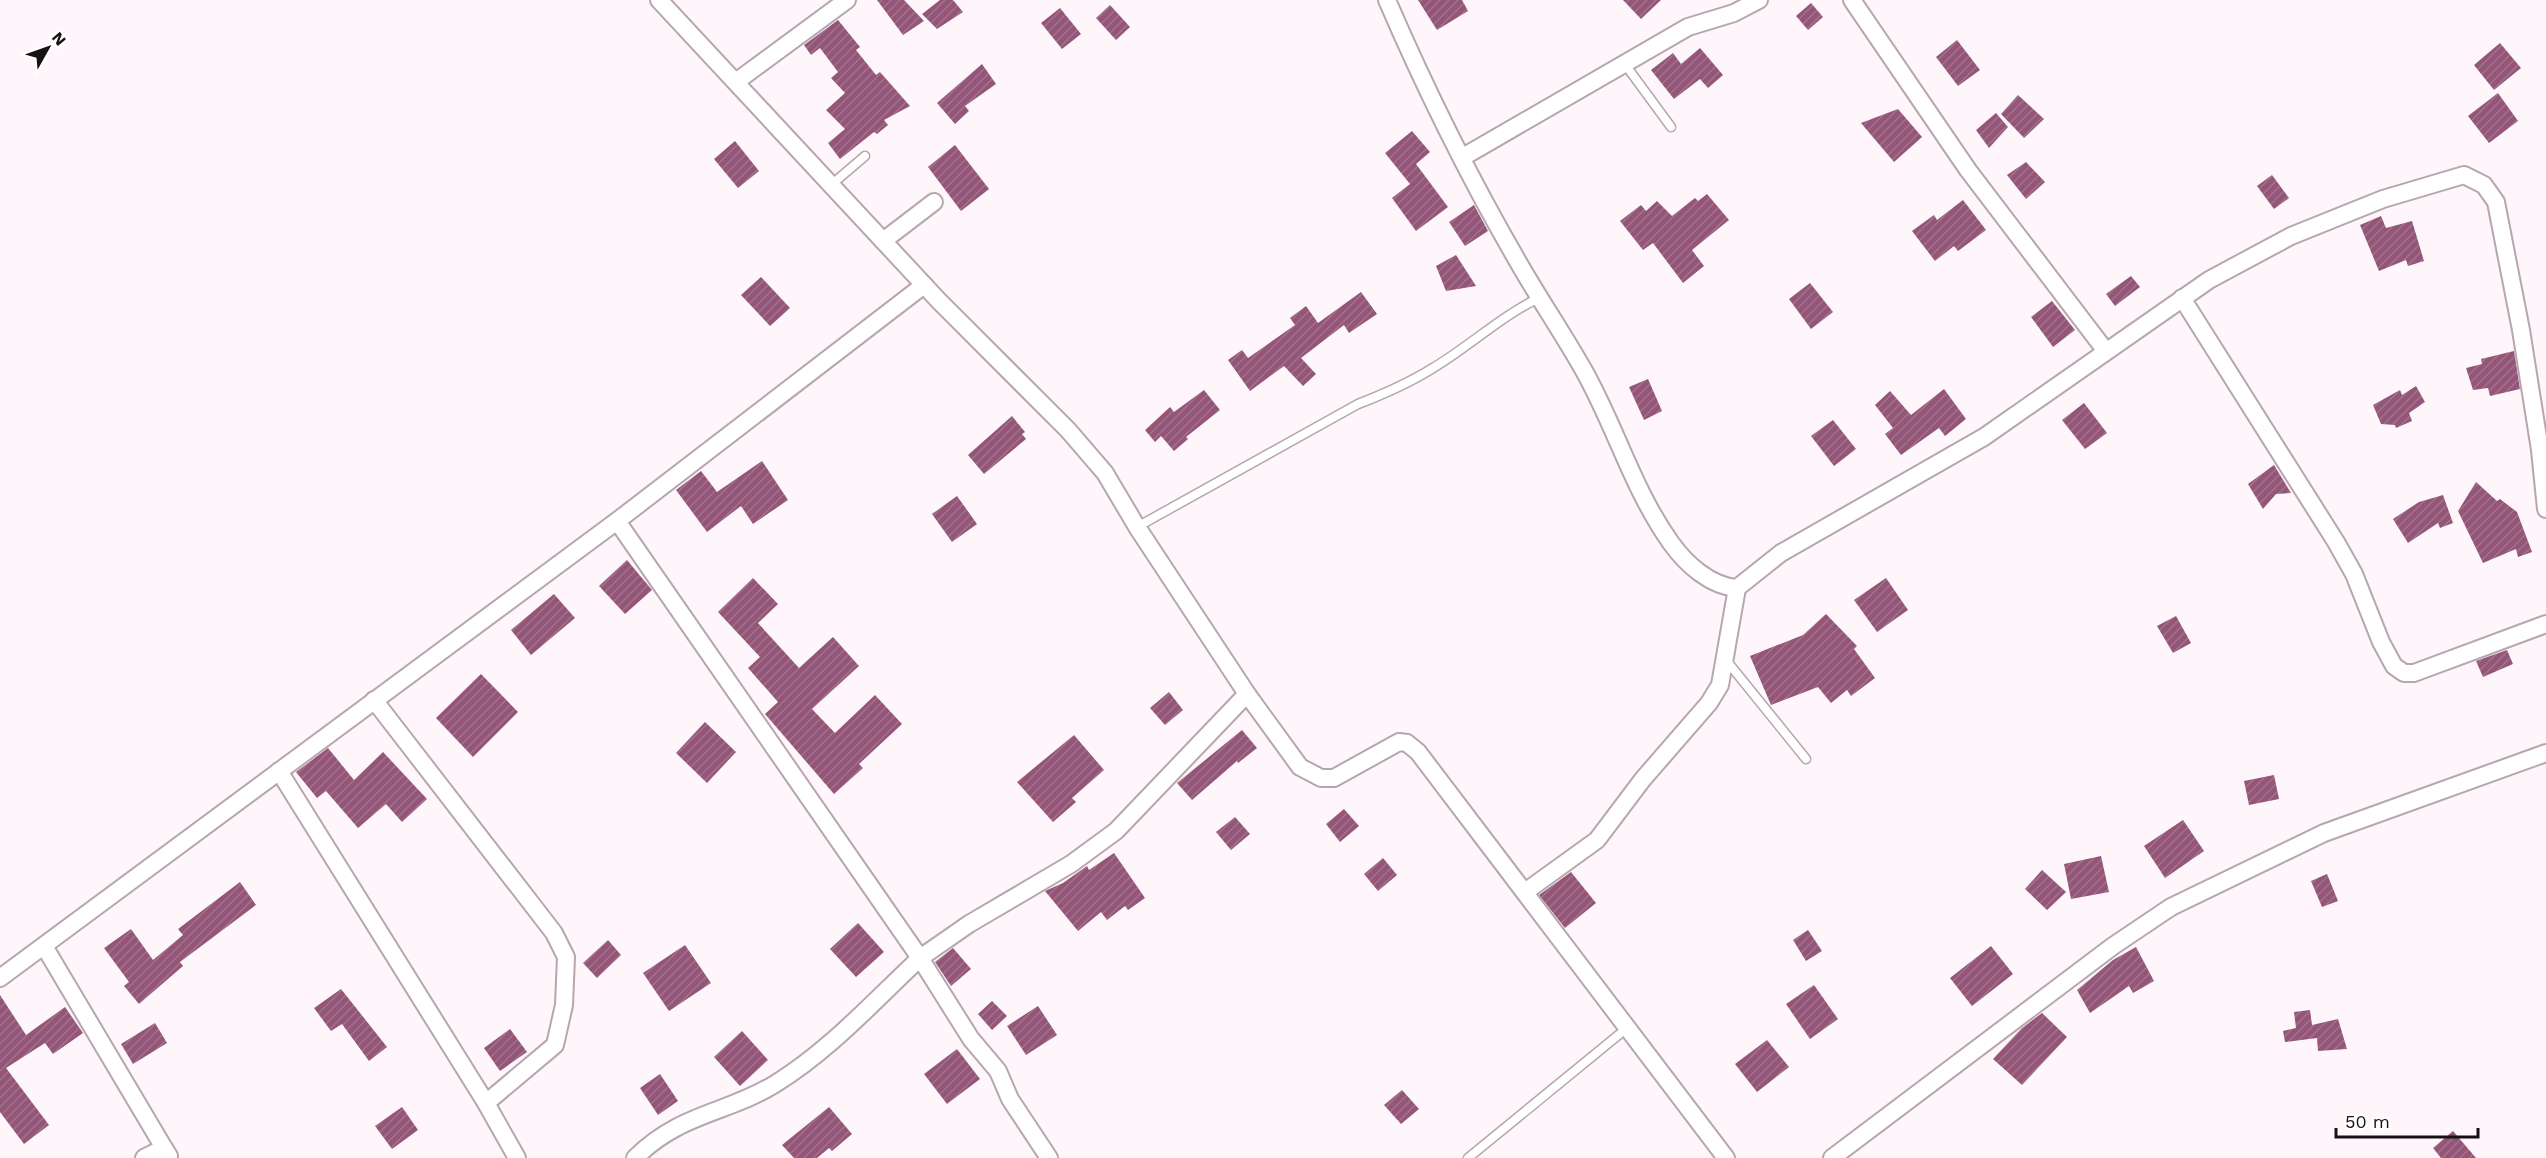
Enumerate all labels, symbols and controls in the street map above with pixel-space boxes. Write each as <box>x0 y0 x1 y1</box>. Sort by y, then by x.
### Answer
north arrow <box>18 18 78 78</box>
text: N <box>48 28 70 49</box>
scale bar <box>2336 1101 2478 1139</box>
text: 50 m <box>2345 1111 2390 1132</box>

